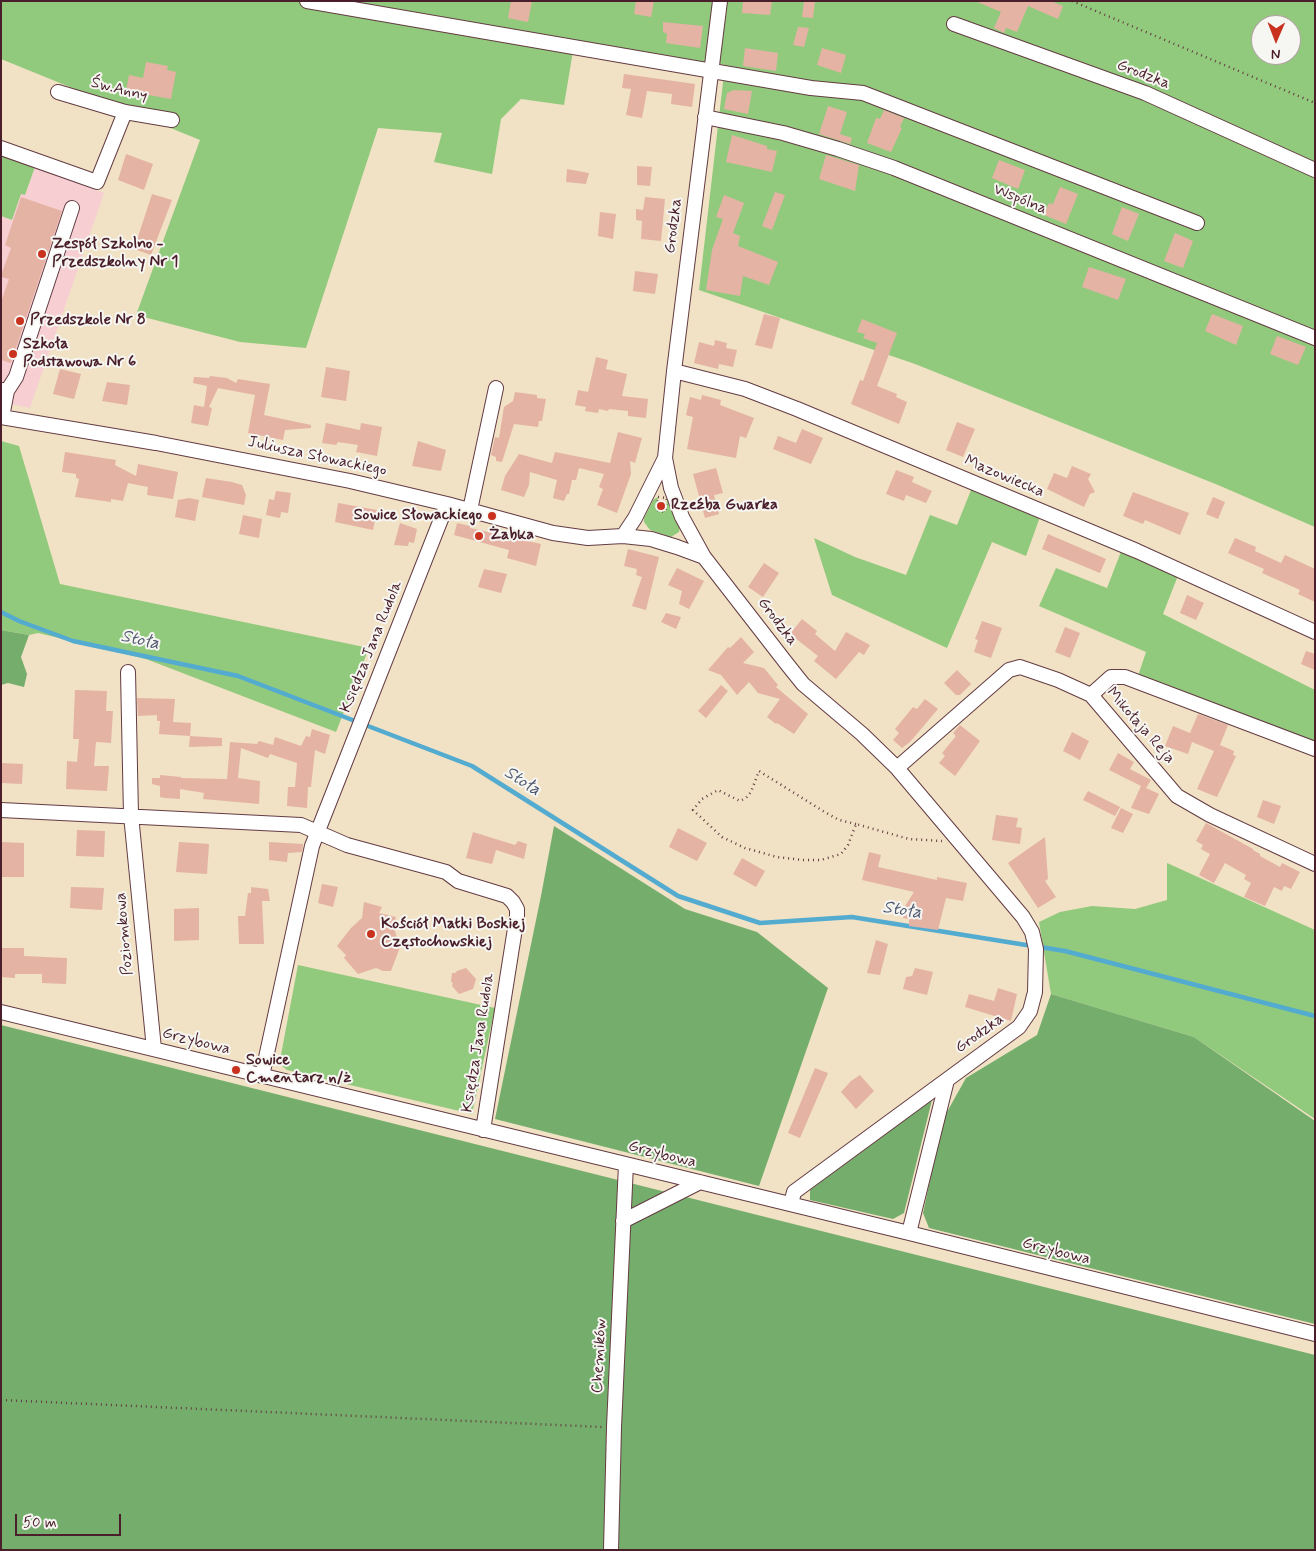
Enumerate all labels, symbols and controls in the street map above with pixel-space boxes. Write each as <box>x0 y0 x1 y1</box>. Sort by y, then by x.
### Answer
north arrow <box>1251 15 1301 65</box>
text: N <box>1271 45 1281 63</box>
street label: Grodzka <box>1114 56 1172 94</box>
street label: Św.Anny <box>89 74 149 106</box>
street label: Wspólna <box>990 181 1050 219</box>
street label: Grodzka <box>661 197 687 255</box>
place label: Zespół Szkolno - Przedszkolny Nr 1 <box>52 235 178 273</box>
marker: Zespół Szkolno - Przedszkolny Nr 1 <box>36 248 48 260</box>
place label: Przedszkole Nr 8 <box>30 311 146 331</box>
marker: Przedszkole Nr 8 <box>14 315 26 327</box>
place label: Szkoła Podstawowa Nr 6 <box>23 335 136 373</box>
marker: Szkoła Podstawowa Nr 6 <box>7 348 19 360</box>
street label: Juliusza Słowackiego <box>246 433 388 481</box>
street label: Mazowiecka <box>961 452 1047 502</box>
place label: Rzeźba Gwarka <box>671 496 778 516</box>
marker: Rzeźba Gwarka <box>655 500 667 512</box>
place label: Sowice Słowackiego <box>354 506 482 526</box>
marker: Sowice Słowackiego <box>486 510 498 522</box>
place label: Żabka <box>489 526 534 546</box>
marker: Żabka <box>473 530 485 542</box>
street label: Księdza Jana Rudola <box>337 578 407 716</box>
street label: Grodzka <box>753 594 801 650</box>
water label: Stoła <box>119 626 161 656</box>
street label: Mikołaja Reja <box>1102 684 1178 768</box>
water label: Stoła <box>500 762 544 802</box>
street label: Poziomkowa <box>112 892 138 976</box>
water label: Stoła <box>881 897 923 925</box>
place label: Kościół Matki Boskiej Częstochowskiej <box>381 915 525 953</box>
marker: Kościół Matki Boskiej Częstochowskiej <box>365 928 377 940</box>
street label: Księdza Jana Rudola <box>459 972 499 1114</box>
street label: Grodzka <box>952 1010 1008 1058</box>
street label: Grzybowa <box>160 1024 232 1060</box>
place label: Sowice Cmentarz n/ż <box>246 1051 352 1089</box>
marker: Sowice Cmentarz n/ż <box>230 1064 242 1076</box>
street label: Grzybowa <box>626 1137 698 1173</box>
street label: Grzybowa <box>1020 1234 1092 1270</box>
street label: Chemików <box>588 1318 612 1394</box>
scale bar <box>18 1504 124 1536</box>
text: 50 m <box>23 1513 57 1533</box>

